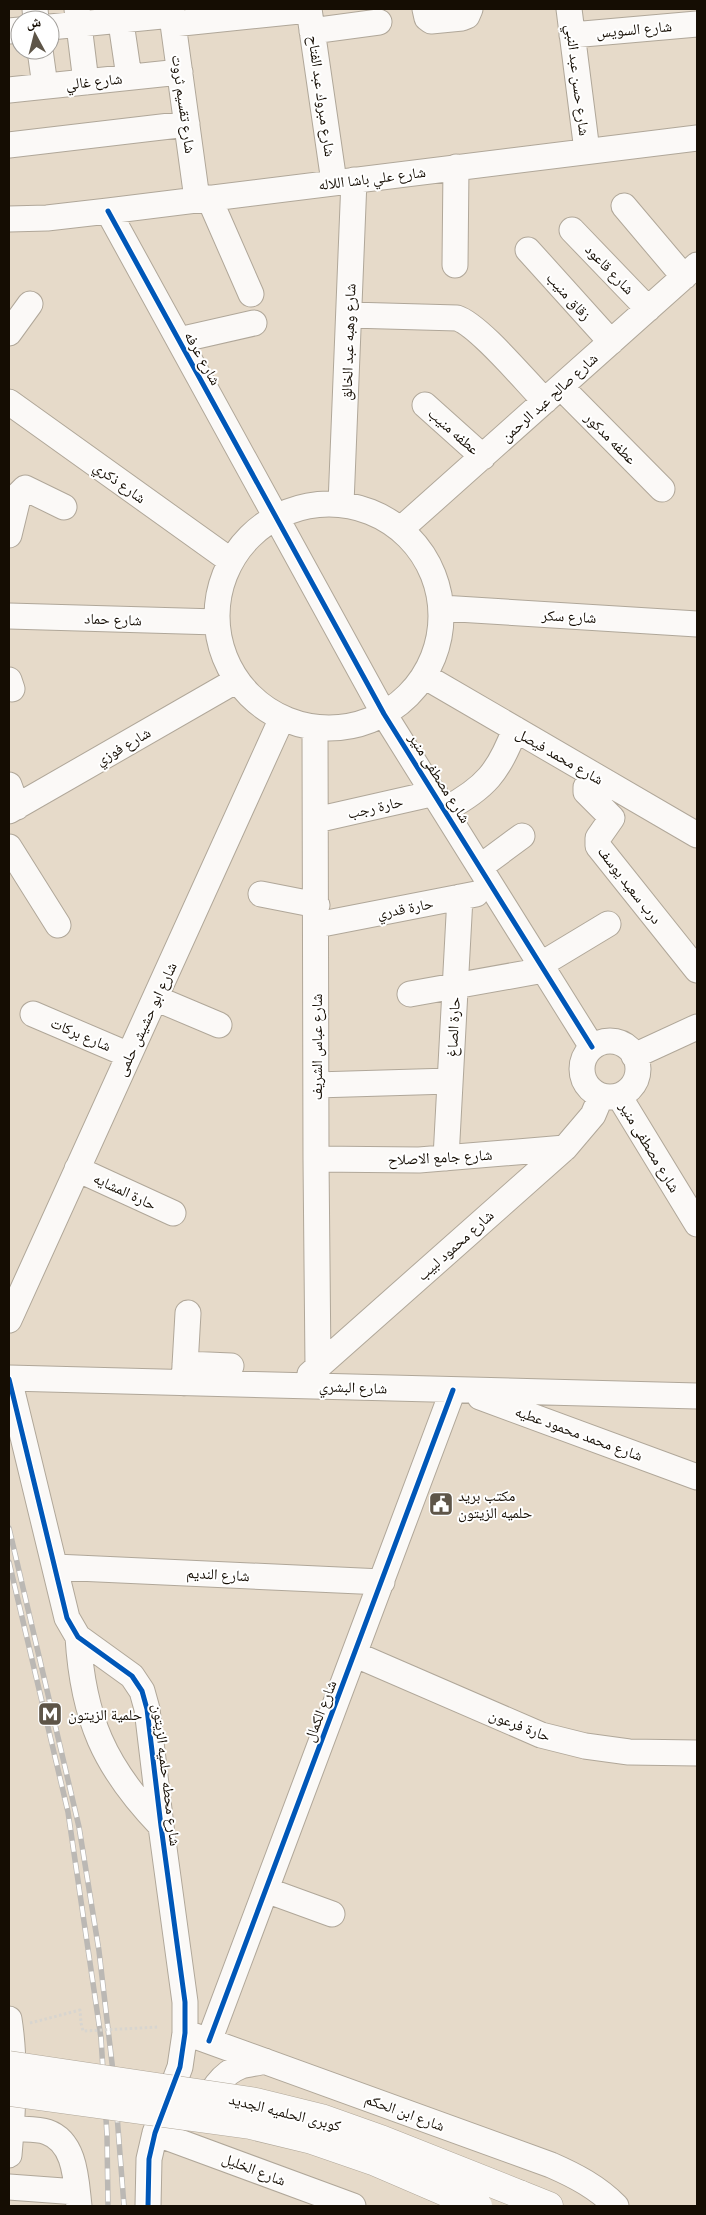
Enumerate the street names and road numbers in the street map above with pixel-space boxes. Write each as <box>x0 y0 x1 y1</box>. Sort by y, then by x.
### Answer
street label: شارع السويس <box>595 15 673 43</box>
street label: شارع حسن عبد النبي <box>559 23 595 137</box>
street label: شارع مبروك عبد الفتاح <box>303 34 341 158</box>
street label: شارع تقسيم ثروت <box>167 53 201 155</box>
street label: شارع غالي <box>65 68 124 96</box>
street label: شارع علي باشا اللاله <box>317 161 427 197</box>
street label: شارع قاعود <box>581 239 639 299</box>
street label: زقاق منيب <box>542 267 596 325</box>
street label: شارع وهبه عبد الخالق <box>335 283 361 401</box>
street label: شارع عرفه <box>180 327 226 389</box>
street label: شارع صالح عبد الرحمن <box>496 348 602 446</box>
street label: عطفه منيب <box>424 403 485 460</box>
street label: عطفه مدكور <box>580 407 642 469</box>
street label: شارع ذكري <box>89 456 150 510</box>
street label: شارع سكر <box>540 604 597 628</box>
street label: شارع حماد <box>84 607 142 631</box>
street label: شارع فوزي <box>92 722 155 772</box>
street label: شارع محمد فيصل <box>512 722 608 790</box>
street label: شارع مصطفى منير <box>403 728 476 827</box>
street label: حارة رجب <box>345 790 405 824</box>
street label: درب سعيد يوسف <box>593 842 667 928</box>
street label: حارة قدري <box>375 892 436 926</box>
street label: شارع ابو حشيش حلمى <box>110 958 182 1079</box>
street label: شارع عباس الشريف <box>306 994 327 1100</box>
street label: حارة الصاغ <box>441 996 465 1058</box>
street label: شارع بركات <box>48 1012 115 1056</box>
street label: شارع مصطفى منير <box>614 1097 685 1196</box>
street label: شارع جامع الاصلاح <box>387 1144 493 1170</box>
street label: حارة المشايه <box>90 1167 160 1215</box>
street label: شارع محمود لبيب <box>412 1205 498 1285</box>
street label: شارع البشري <box>318 1375 388 1401</box>
street label: شارع محمد محمود عطيه <box>512 1400 646 1466</box>
street label: شارع النديم <box>186 1562 250 1586</box>
street label: شارع الكمال <box>299 1677 341 1745</box>
street label: شارع محطه حلميه الزيتون <box>148 1703 186 1847</box>
street label: حارة فرعون <box>486 1704 554 1747</box>
street label: كوبرى الحلميه الجديد <box>227 2088 343 2136</box>
street label: شارع ابن الحكم <box>362 2088 448 2136</box>
street label: شارع الخليل <box>219 2147 289 2191</box>

